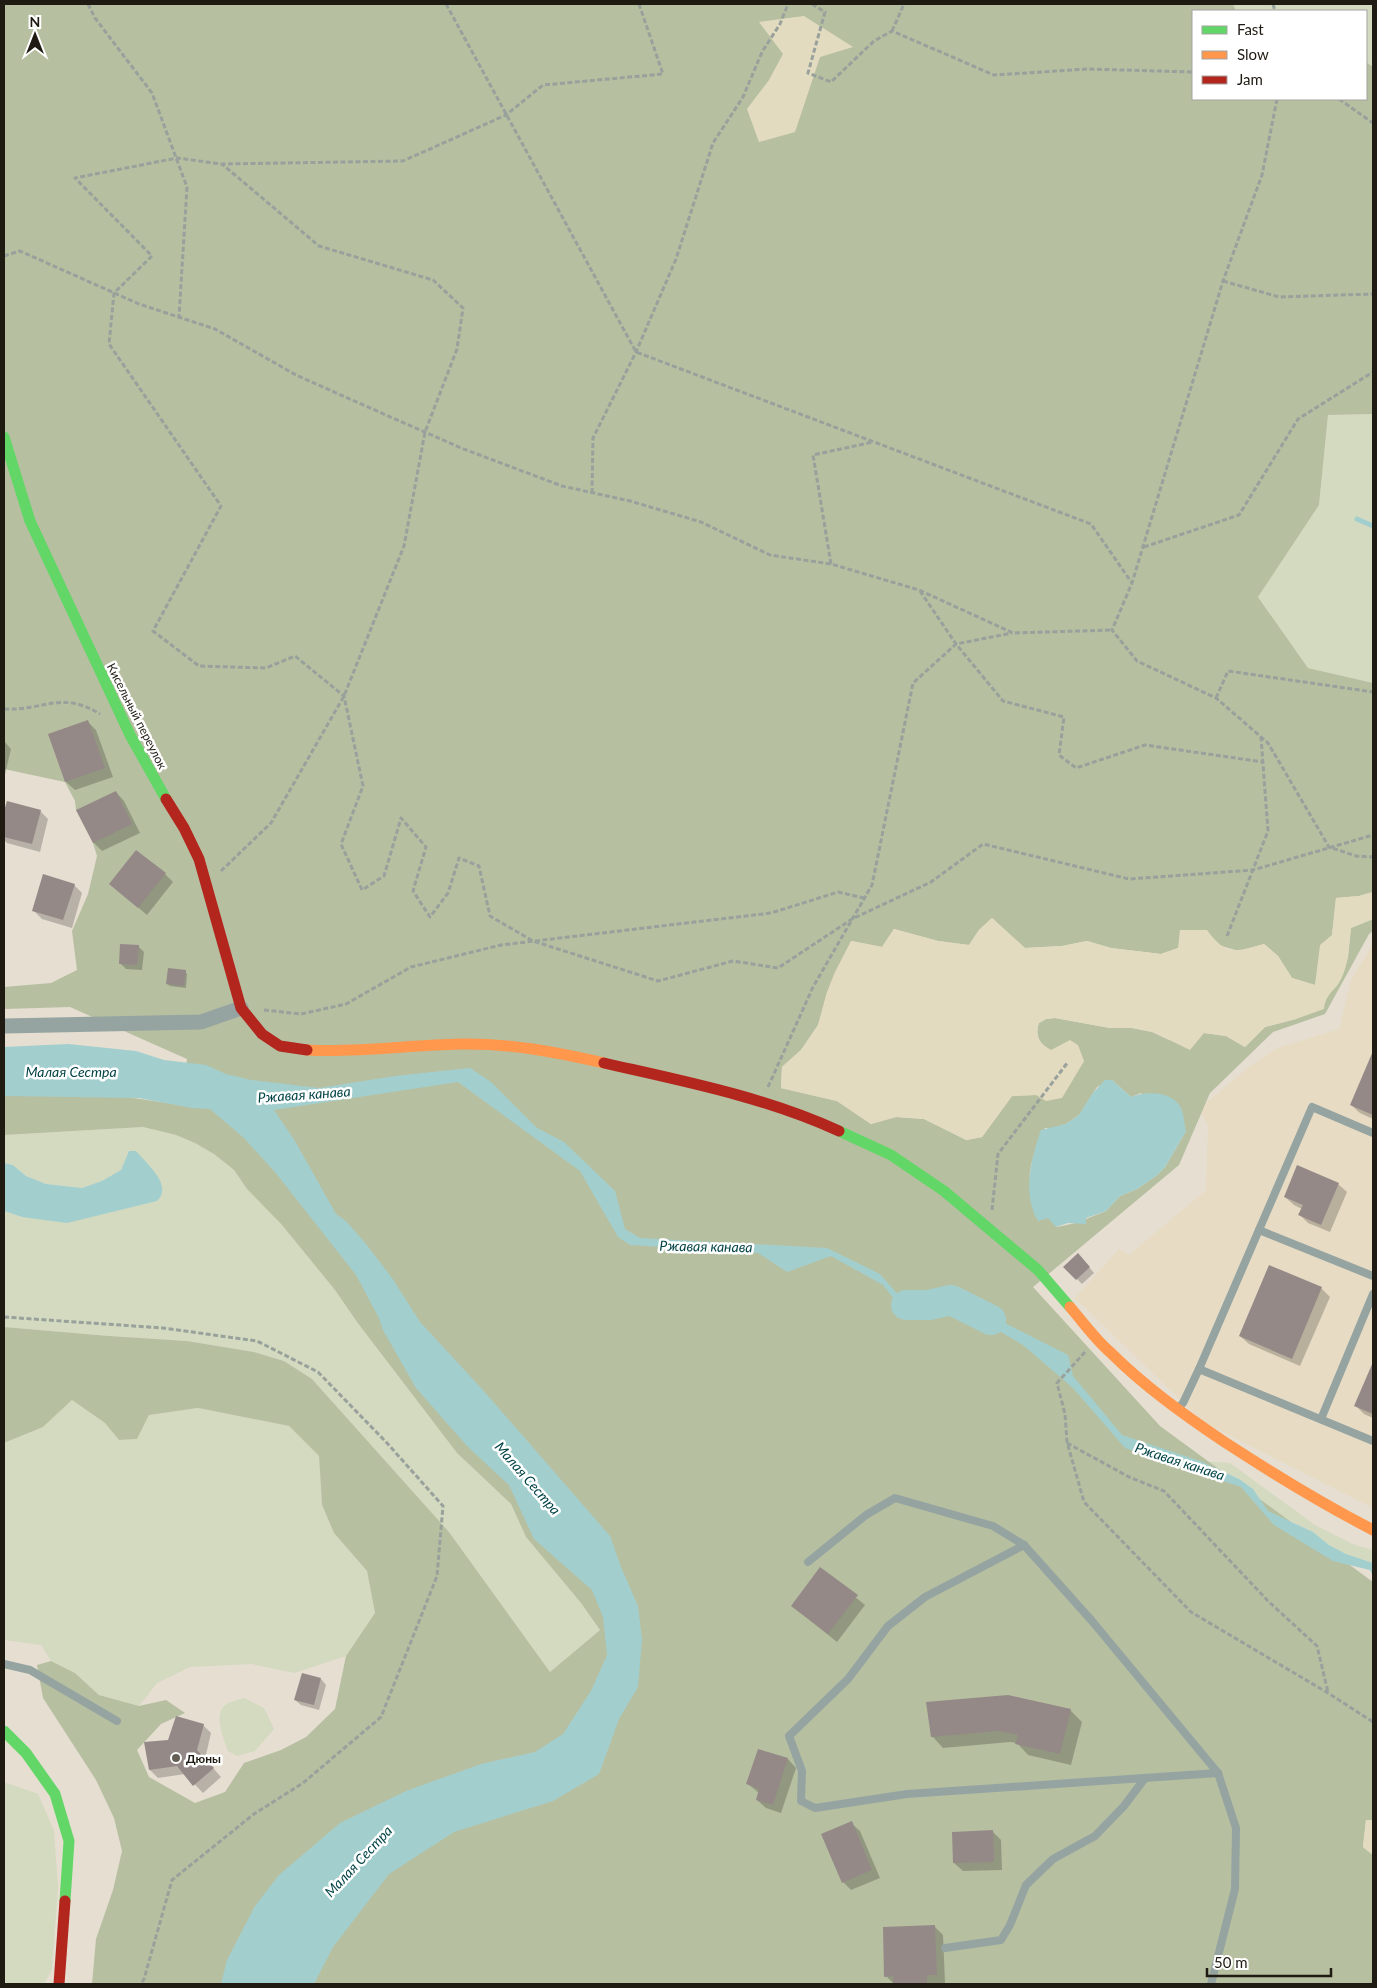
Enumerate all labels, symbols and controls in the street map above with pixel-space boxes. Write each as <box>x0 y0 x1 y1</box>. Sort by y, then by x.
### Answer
north arrow <box>10 10 60 60</box>
legend <box>1192 10 1367 100</box>
text: N <box>30 13 40 30</box>
text: Fast <box>1237 20 1264 38</box>
text: Slow <box>1237 45 1269 63</box>
text: Jam <box>1237 70 1263 88</box>
street label: Кисельный переулок <box>104 661 171 772</box>
water label: Малая Сестра <box>25 1063 117 1080</box>
water label: Ржавая канава <box>257 1082 351 1106</box>
water label: Ржавая канава <box>659 1237 753 1255</box>
water label: Малая Сестра <box>492 1438 564 1518</box>
water label: Ржавая канава <box>1133 1439 1227 1483</box>
place label: Дюны <box>186 1751 221 1766</box>
marker: Дюны <box>170 1752 182 1764</box>
water label: Малая Сестра <box>321 1822 395 1900</box>
scale bar <box>1207 1946 1331 1978</box>
text: 50 m <box>1214 1953 1248 1971</box>

